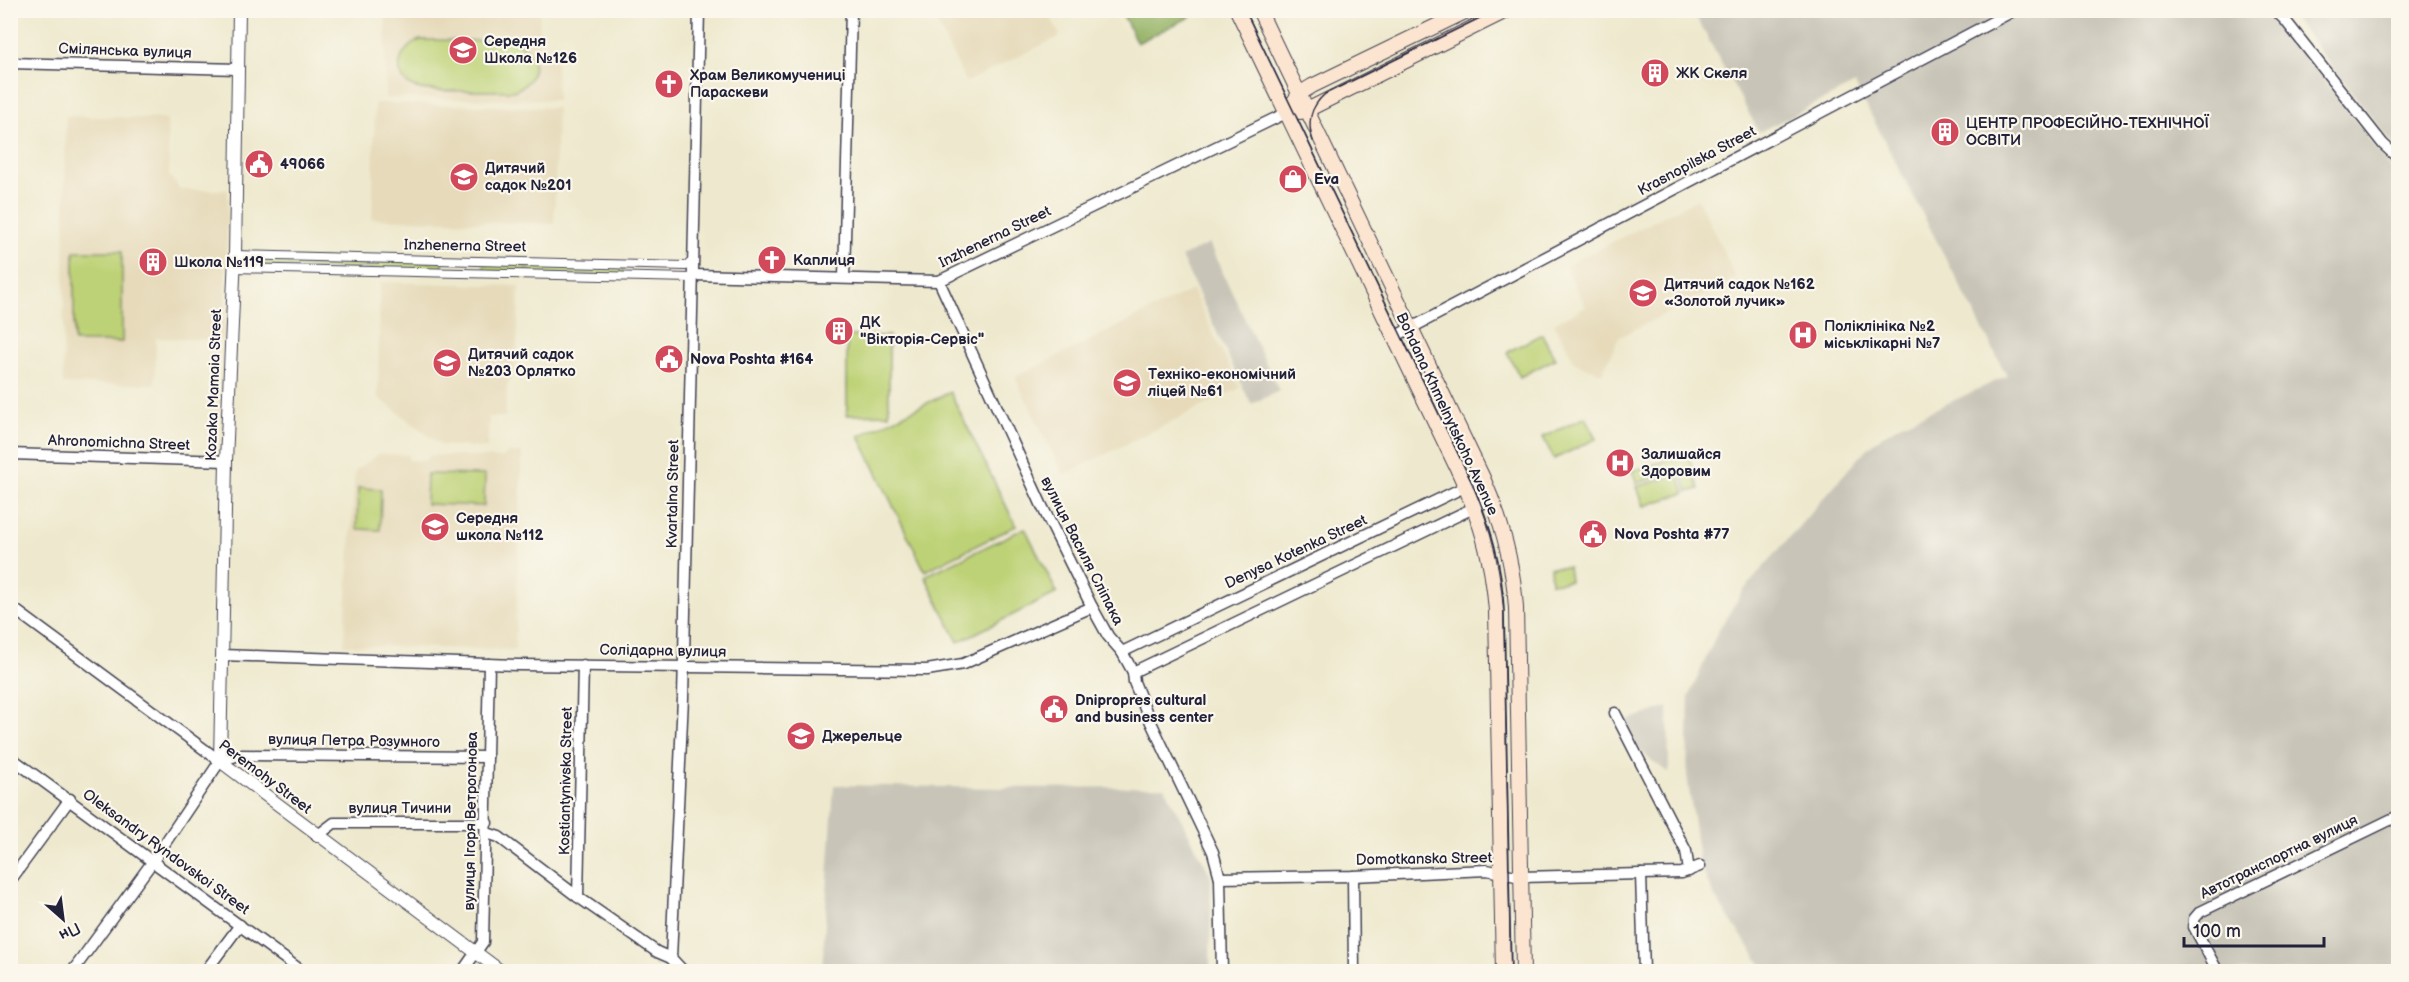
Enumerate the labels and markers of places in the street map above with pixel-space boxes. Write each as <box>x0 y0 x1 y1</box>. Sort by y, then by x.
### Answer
place label: Середня Школа №126 <box>484 32 577 68</box>
school or university icon: Середня Школа №126 <box>447 34 479 66</box>
building icon: ЖК Скеля <box>1639 57 1671 89</box>
place label: ЖК Скеля <box>1676 64 1747 83</box>
place label: Храм Великомучениці Параскеви <box>689 66 846 102</box>
church icon: Храм Великомучениці Параскеви <box>653 68 685 100</box>
place label: ЦЕНТР ПРОФЕСІЙНО-ТЕХНІЧНОЇ ОСВІТИ <box>1966 113 2210 150</box>
building icon: ЦЕНТР ПРОФЕСІЙНО-ТЕХНІЧНОЇ ОСВІТИ <box>1929 116 1961 148</box>
public building icon: 49066 <box>243 148 275 180</box>
place label: 49066 <box>280 155 325 174</box>
place label: Дитячий садок №201 <box>485 159 572 195</box>
school or university icon: Дитячий садок №201 <box>448 161 480 193</box>
shop icon: Eva <box>1277 163 1309 195</box>
place label: Eva <box>1314 170 1339 189</box>
church icon: Каплиця <box>756 244 788 276</box>
building icon: Школа №119 <box>137 246 169 278</box>
place label: Каплиця <box>793 251 855 270</box>
place label: Школа №119 <box>174 253 264 272</box>
place label: Дитячий садок №162 «Золотой лучик» <box>1664 275 1815 311</box>
school or university icon: Дитячий садок №162 «Золотой лучик» <box>1627 277 1659 309</box>
place label: ДК "Вікторія-Сервіс" <box>860 313 984 349</box>
building icon: ДК "Вікторія-Сервіс" <box>823 315 855 347</box>
place label: Поліклініка №2 міськлікарні №7 <box>1824 317 1940 353</box>
hospital icon: Поліклініка №2 міськлікарні №7 <box>1787 319 1819 351</box>
public building icon: Nova Poshta #164 <box>653 343 685 375</box>
place label: Дитячий садок №203 Орлятко <box>468 345 576 381</box>
school or university icon: Дитячий садок №203 Орлятко <box>431 347 463 379</box>
place label: Nova Poshta #164 <box>690 350 813 369</box>
place label: Техніко-економічний ліцей №61 <box>1147 365 1296 401</box>
school or university icon: Техніко-економічний ліцей №61 <box>1111 367 1143 399</box>
place label: Залишайся Здоровим <box>1641 445 1721 481</box>
hospital icon: Залишайся Здоровим <box>1604 447 1636 479</box>
place label: Середня школа №112 <box>456 509 544 545</box>
school or university icon: Середня школа №112 <box>419 511 451 543</box>
public building icon: Nova Poshta #77 <box>1577 518 1609 550</box>
place label: Nova Poshta #77 <box>1614 525 1730 544</box>
place label: Dnipropres cultural and business center <box>1075 691 1214 727</box>
public building icon: Dnipropres cultural and business center <box>1038 693 1070 725</box>
school or university icon: Джерельце <box>785 720 817 752</box>
place label: Джерельце <box>822 727 902 746</box>

